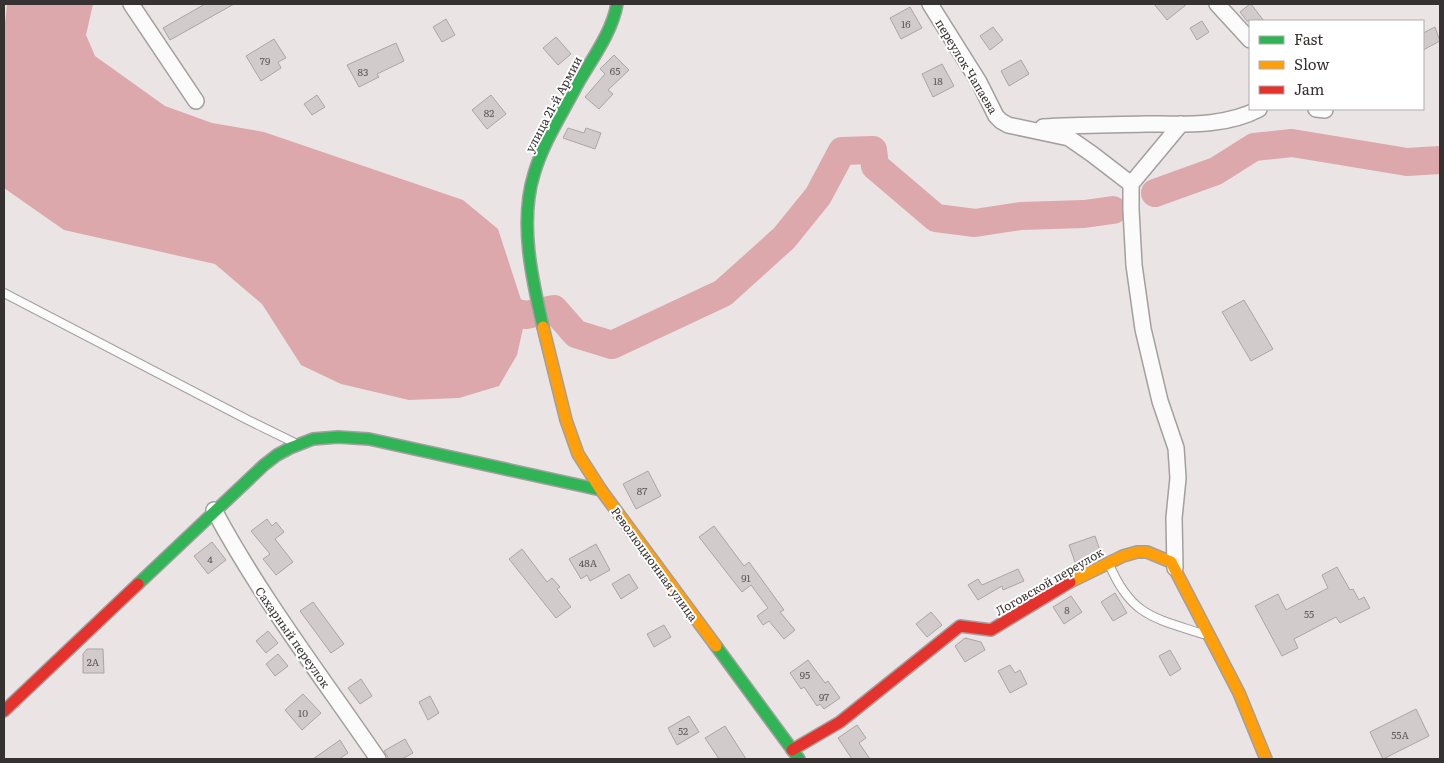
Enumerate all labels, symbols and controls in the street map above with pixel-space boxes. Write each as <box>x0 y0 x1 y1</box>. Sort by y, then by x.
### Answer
street label: переулок Чапаева <box>931 15 1003 117</box>
house number: 16 <box>901 16 911 31</box>
legend <box>1249 20 1424 110</box>
text: Fast <box>1294 27 1323 50</box>
text: Slow <box>1294 52 1329 75</box>
house number: 79 <box>260 53 270 68</box>
street label: улица 21-й Армии <box>520 53 586 155</box>
house number: 65 <box>610 63 620 78</box>
house number: 83 <box>358 64 368 79</box>
house number: 18 <box>933 73 943 88</box>
text: Jam <box>1294 77 1325 100</box>
house number: 82 <box>484 105 494 120</box>
house number: 87 <box>637 483 647 498</box>
street label: Революционная улица <box>607 503 703 625</box>
street label: Логовской переулок <box>991 543 1107 619</box>
house number: 4 <box>207 551 213 566</box>
house number: 48А <box>579 555 598 570</box>
house number: 91 <box>741 570 751 585</box>
street label: Сахарный переулок <box>251 583 335 691</box>
house number: 8 <box>1064 602 1070 617</box>
house number: 55 <box>1304 606 1314 621</box>
house number: 2А <box>87 654 100 669</box>
house number: 95 <box>800 667 810 682</box>
house number: 97 <box>819 689 829 704</box>
house number: 10 <box>298 705 308 720</box>
house number: 52 <box>678 723 688 738</box>
house number: 55А <box>1391 727 1409 742</box>

